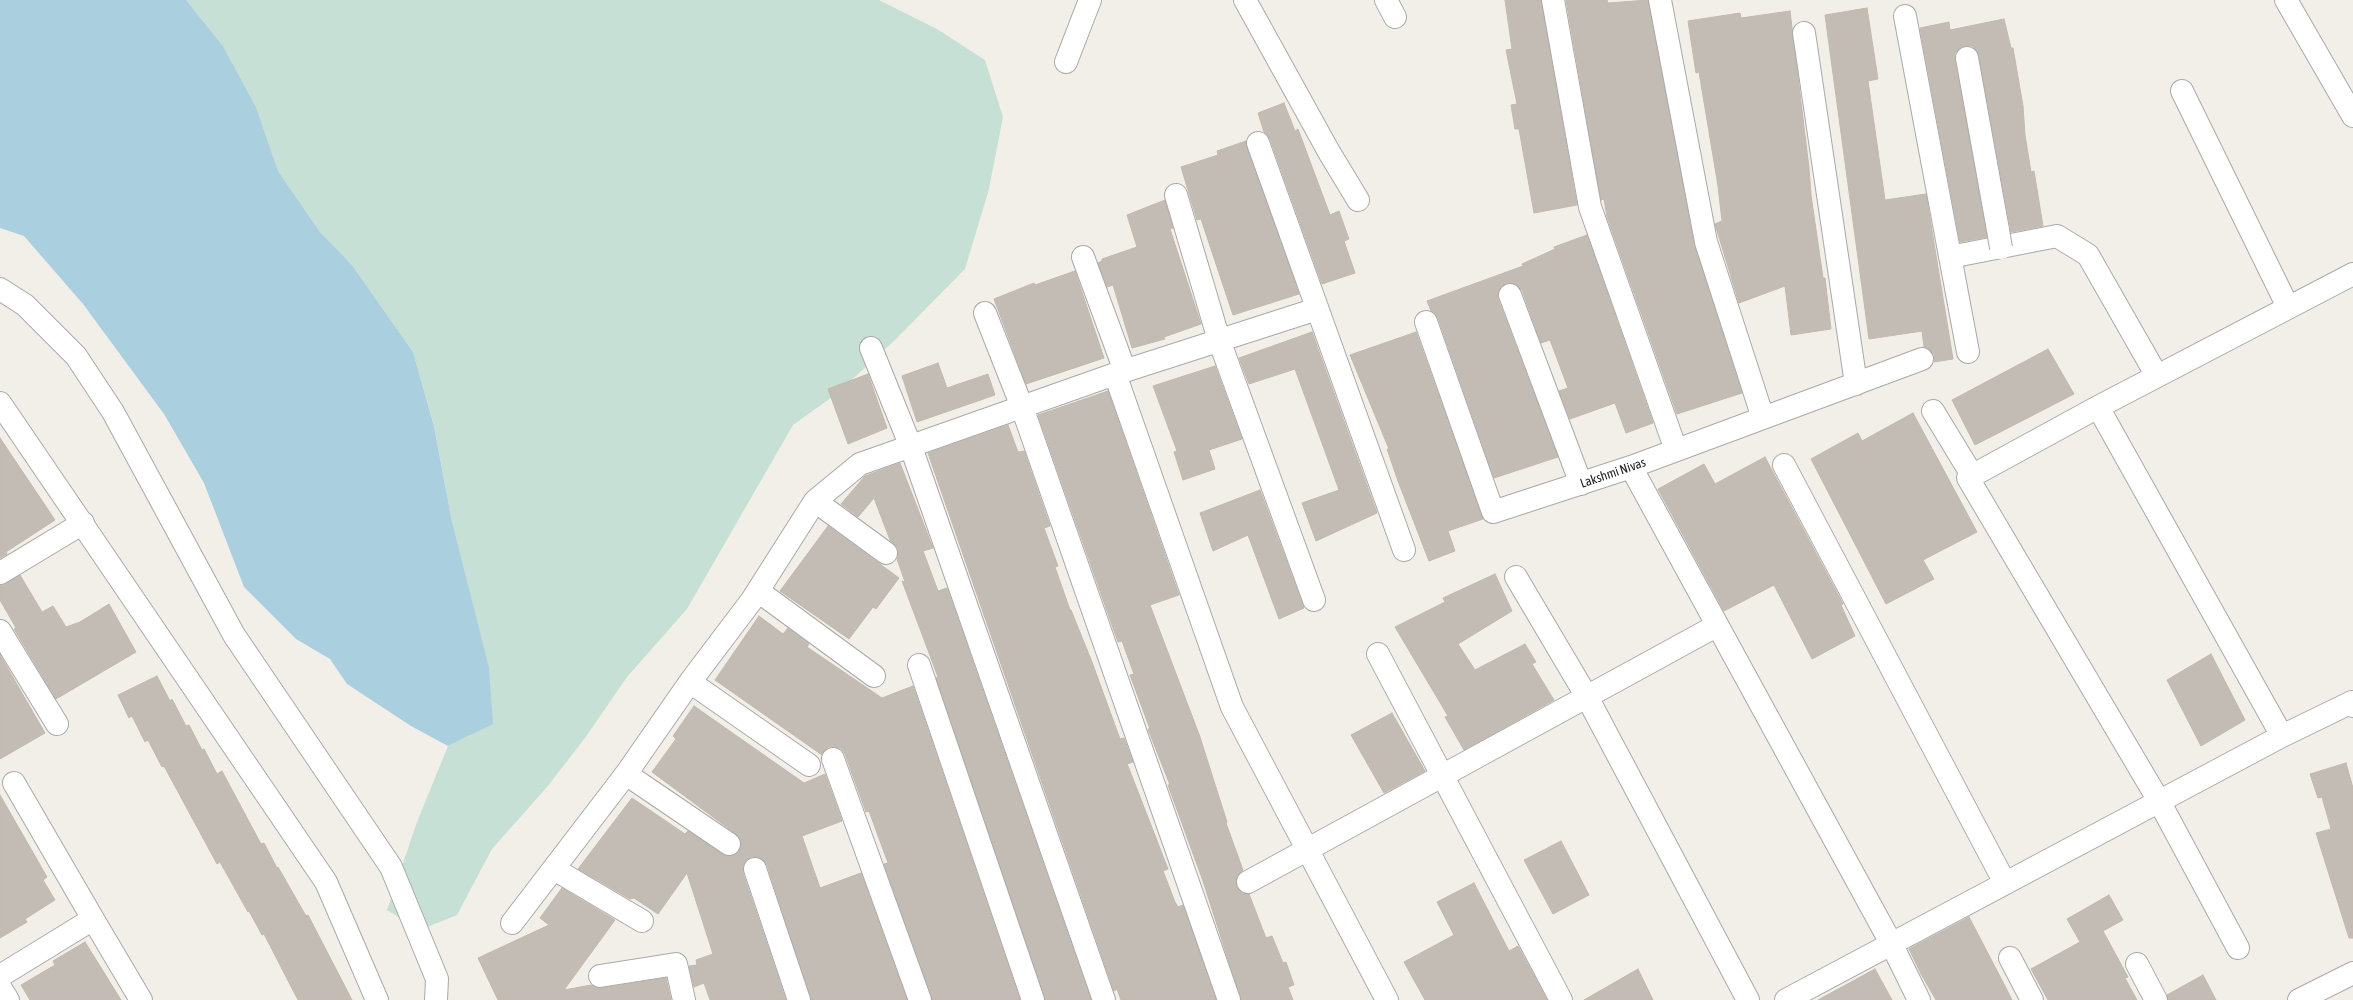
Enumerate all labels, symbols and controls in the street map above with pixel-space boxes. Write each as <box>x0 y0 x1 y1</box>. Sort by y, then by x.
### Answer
street label: Lakshmi Nivas <box>1578 455 1648 491</box>

